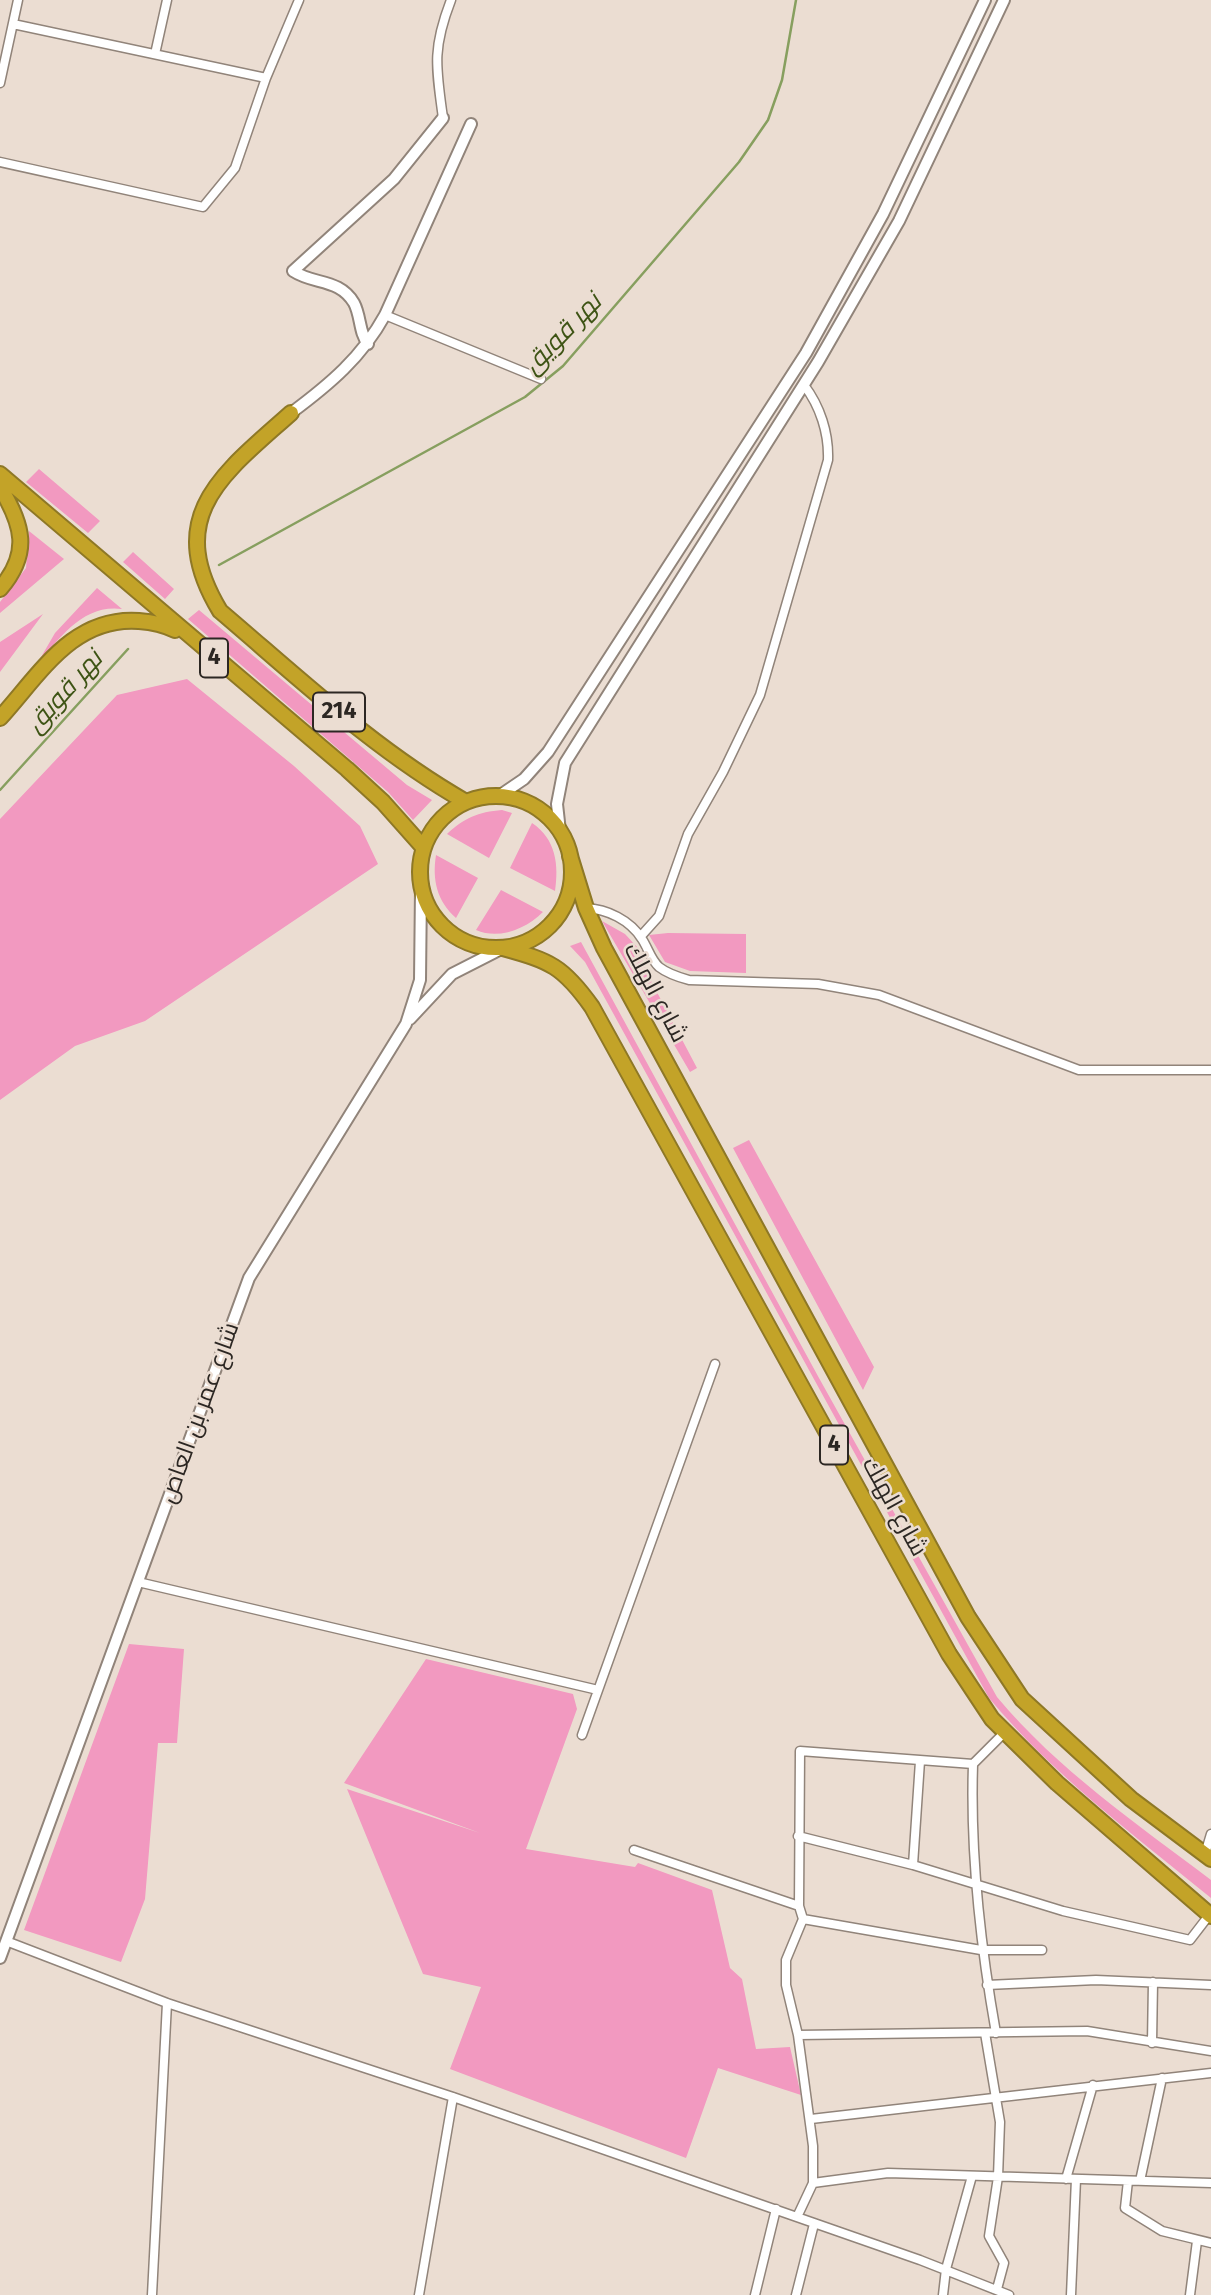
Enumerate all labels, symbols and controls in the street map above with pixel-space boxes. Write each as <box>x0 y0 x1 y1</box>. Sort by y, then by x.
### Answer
water label: نهر قويق <box>517 287 609 381</box>
road number: 4 <box>200 638 228 678</box>
water label: نهر قويق <box>20 645 110 739</box>
road number: 214 <box>313 692 365 732</box>
street label: شارع الهلك <box>617 938 693 1048</box>
street label: شارع عمر بن العاص <box>154 1319 246 1507</box>
road number: 4 <box>820 1426 848 1464</box>
street label: شارع الهلك <box>855 1452 933 1562</box>

